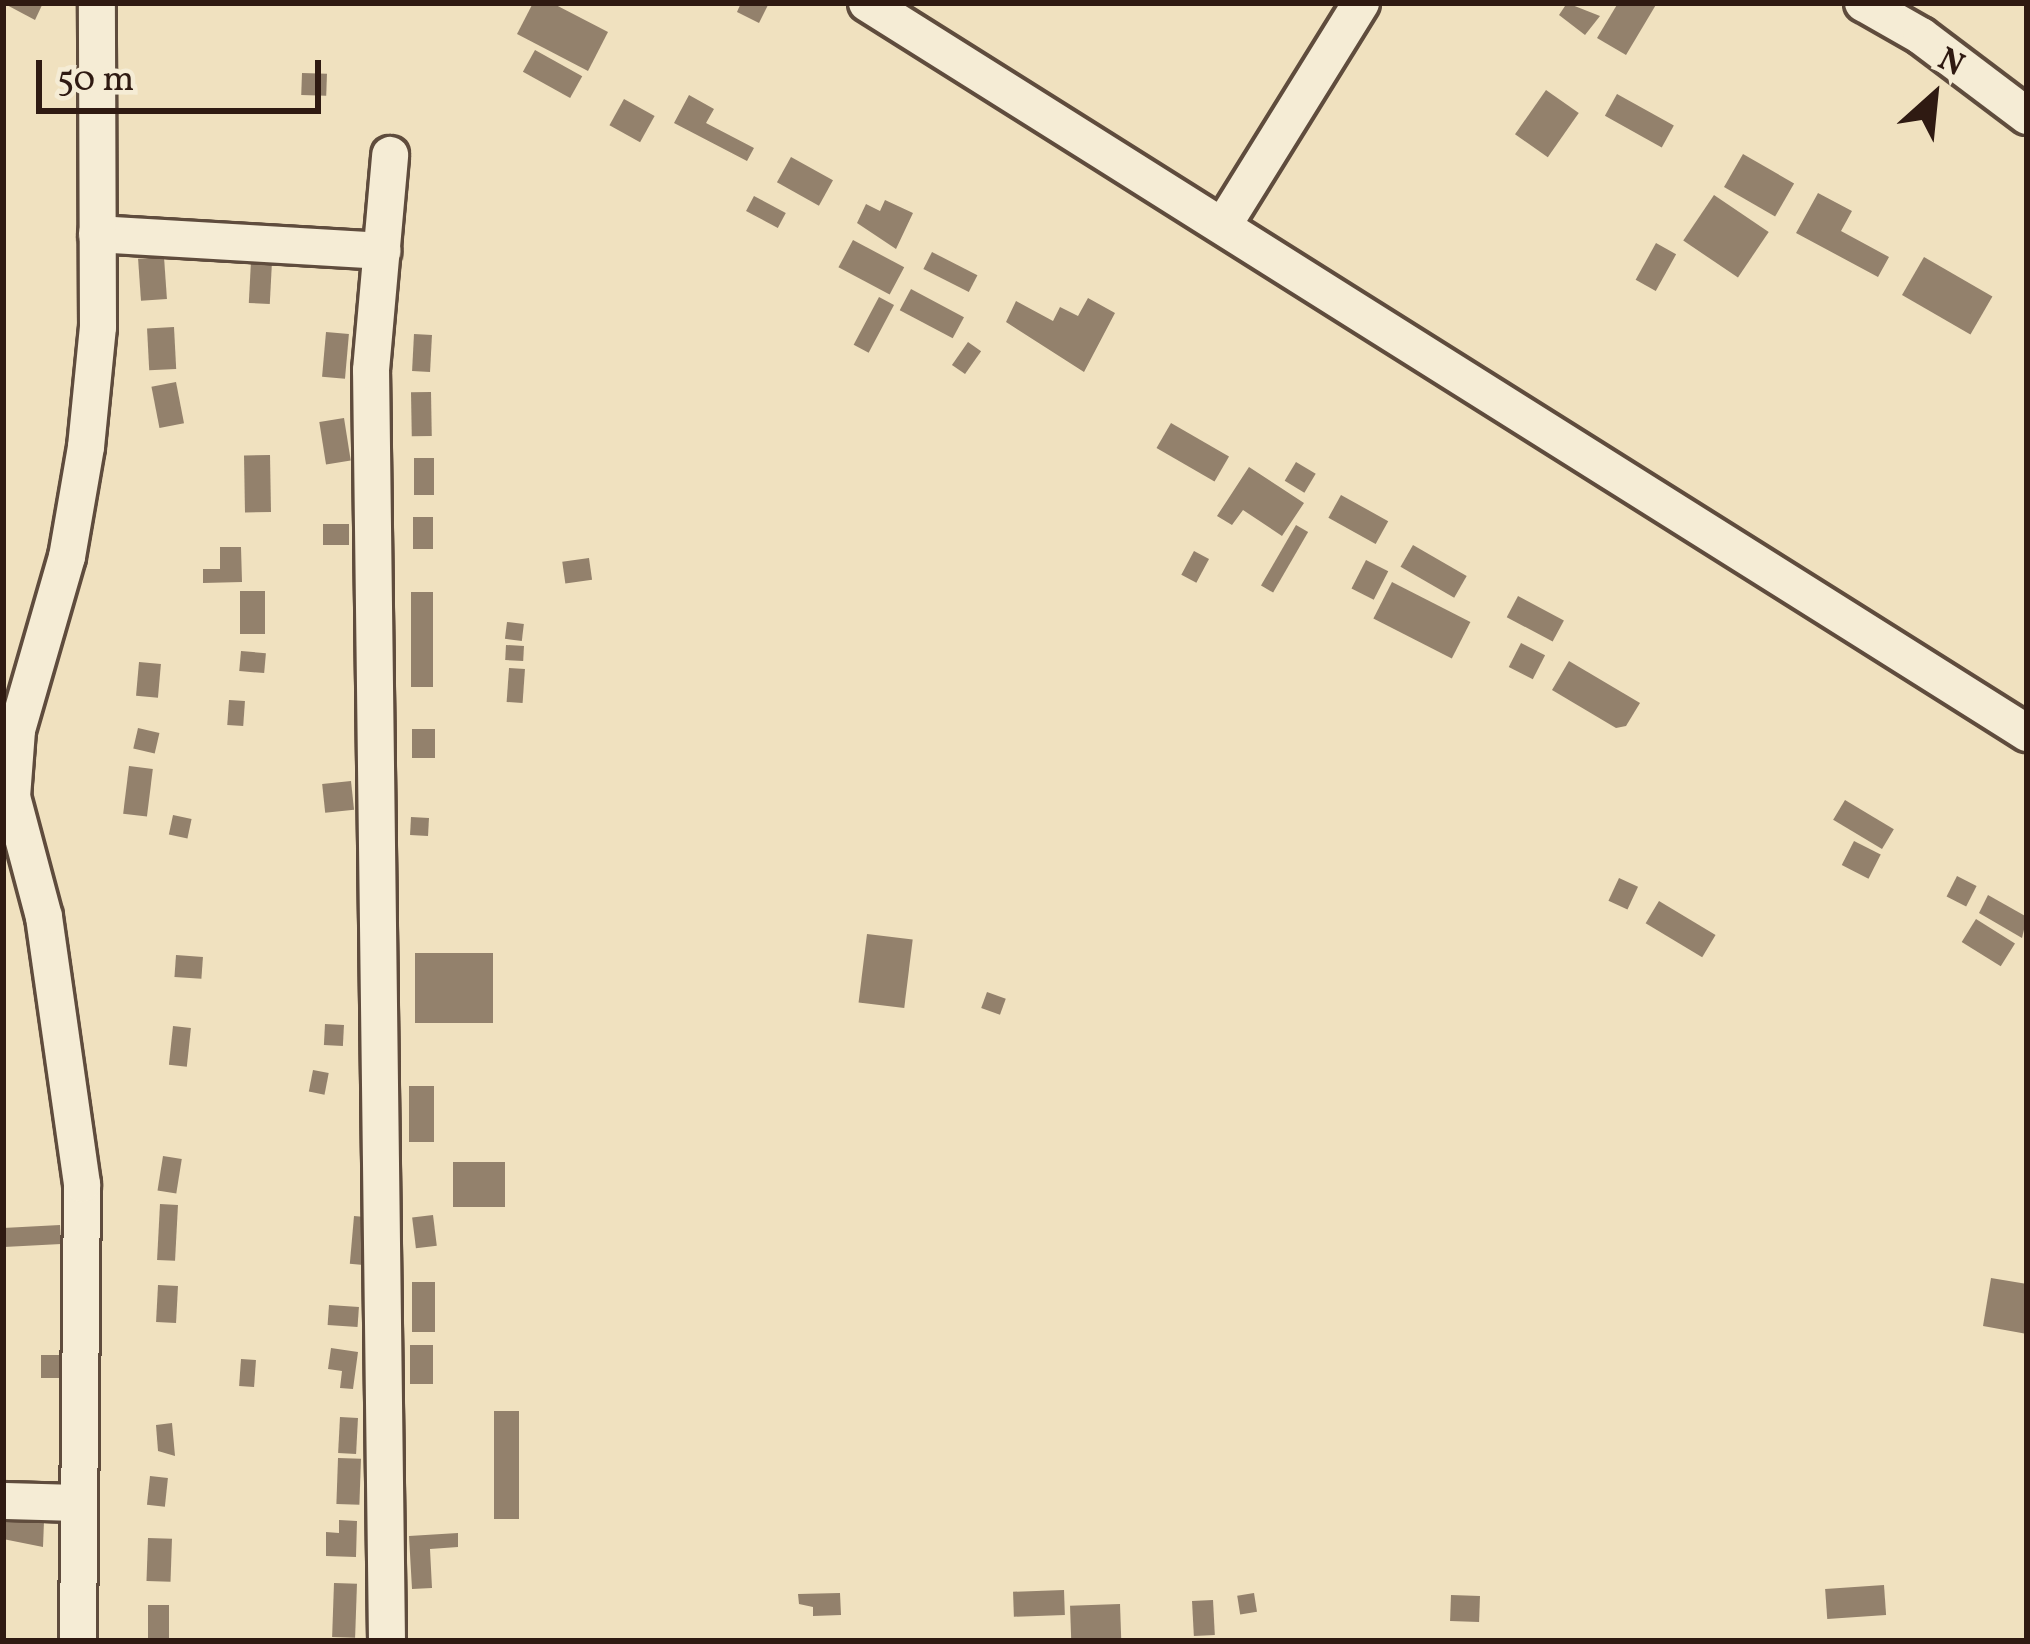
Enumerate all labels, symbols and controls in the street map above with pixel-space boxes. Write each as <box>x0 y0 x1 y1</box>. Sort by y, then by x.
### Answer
scale bar <box>42 36 327 110</box>
north arrow <box>1874 36 1994 156</box>
text: N <box>1929 38 1971 90</box>
text: 50 m <box>57 56 134 106</box>

